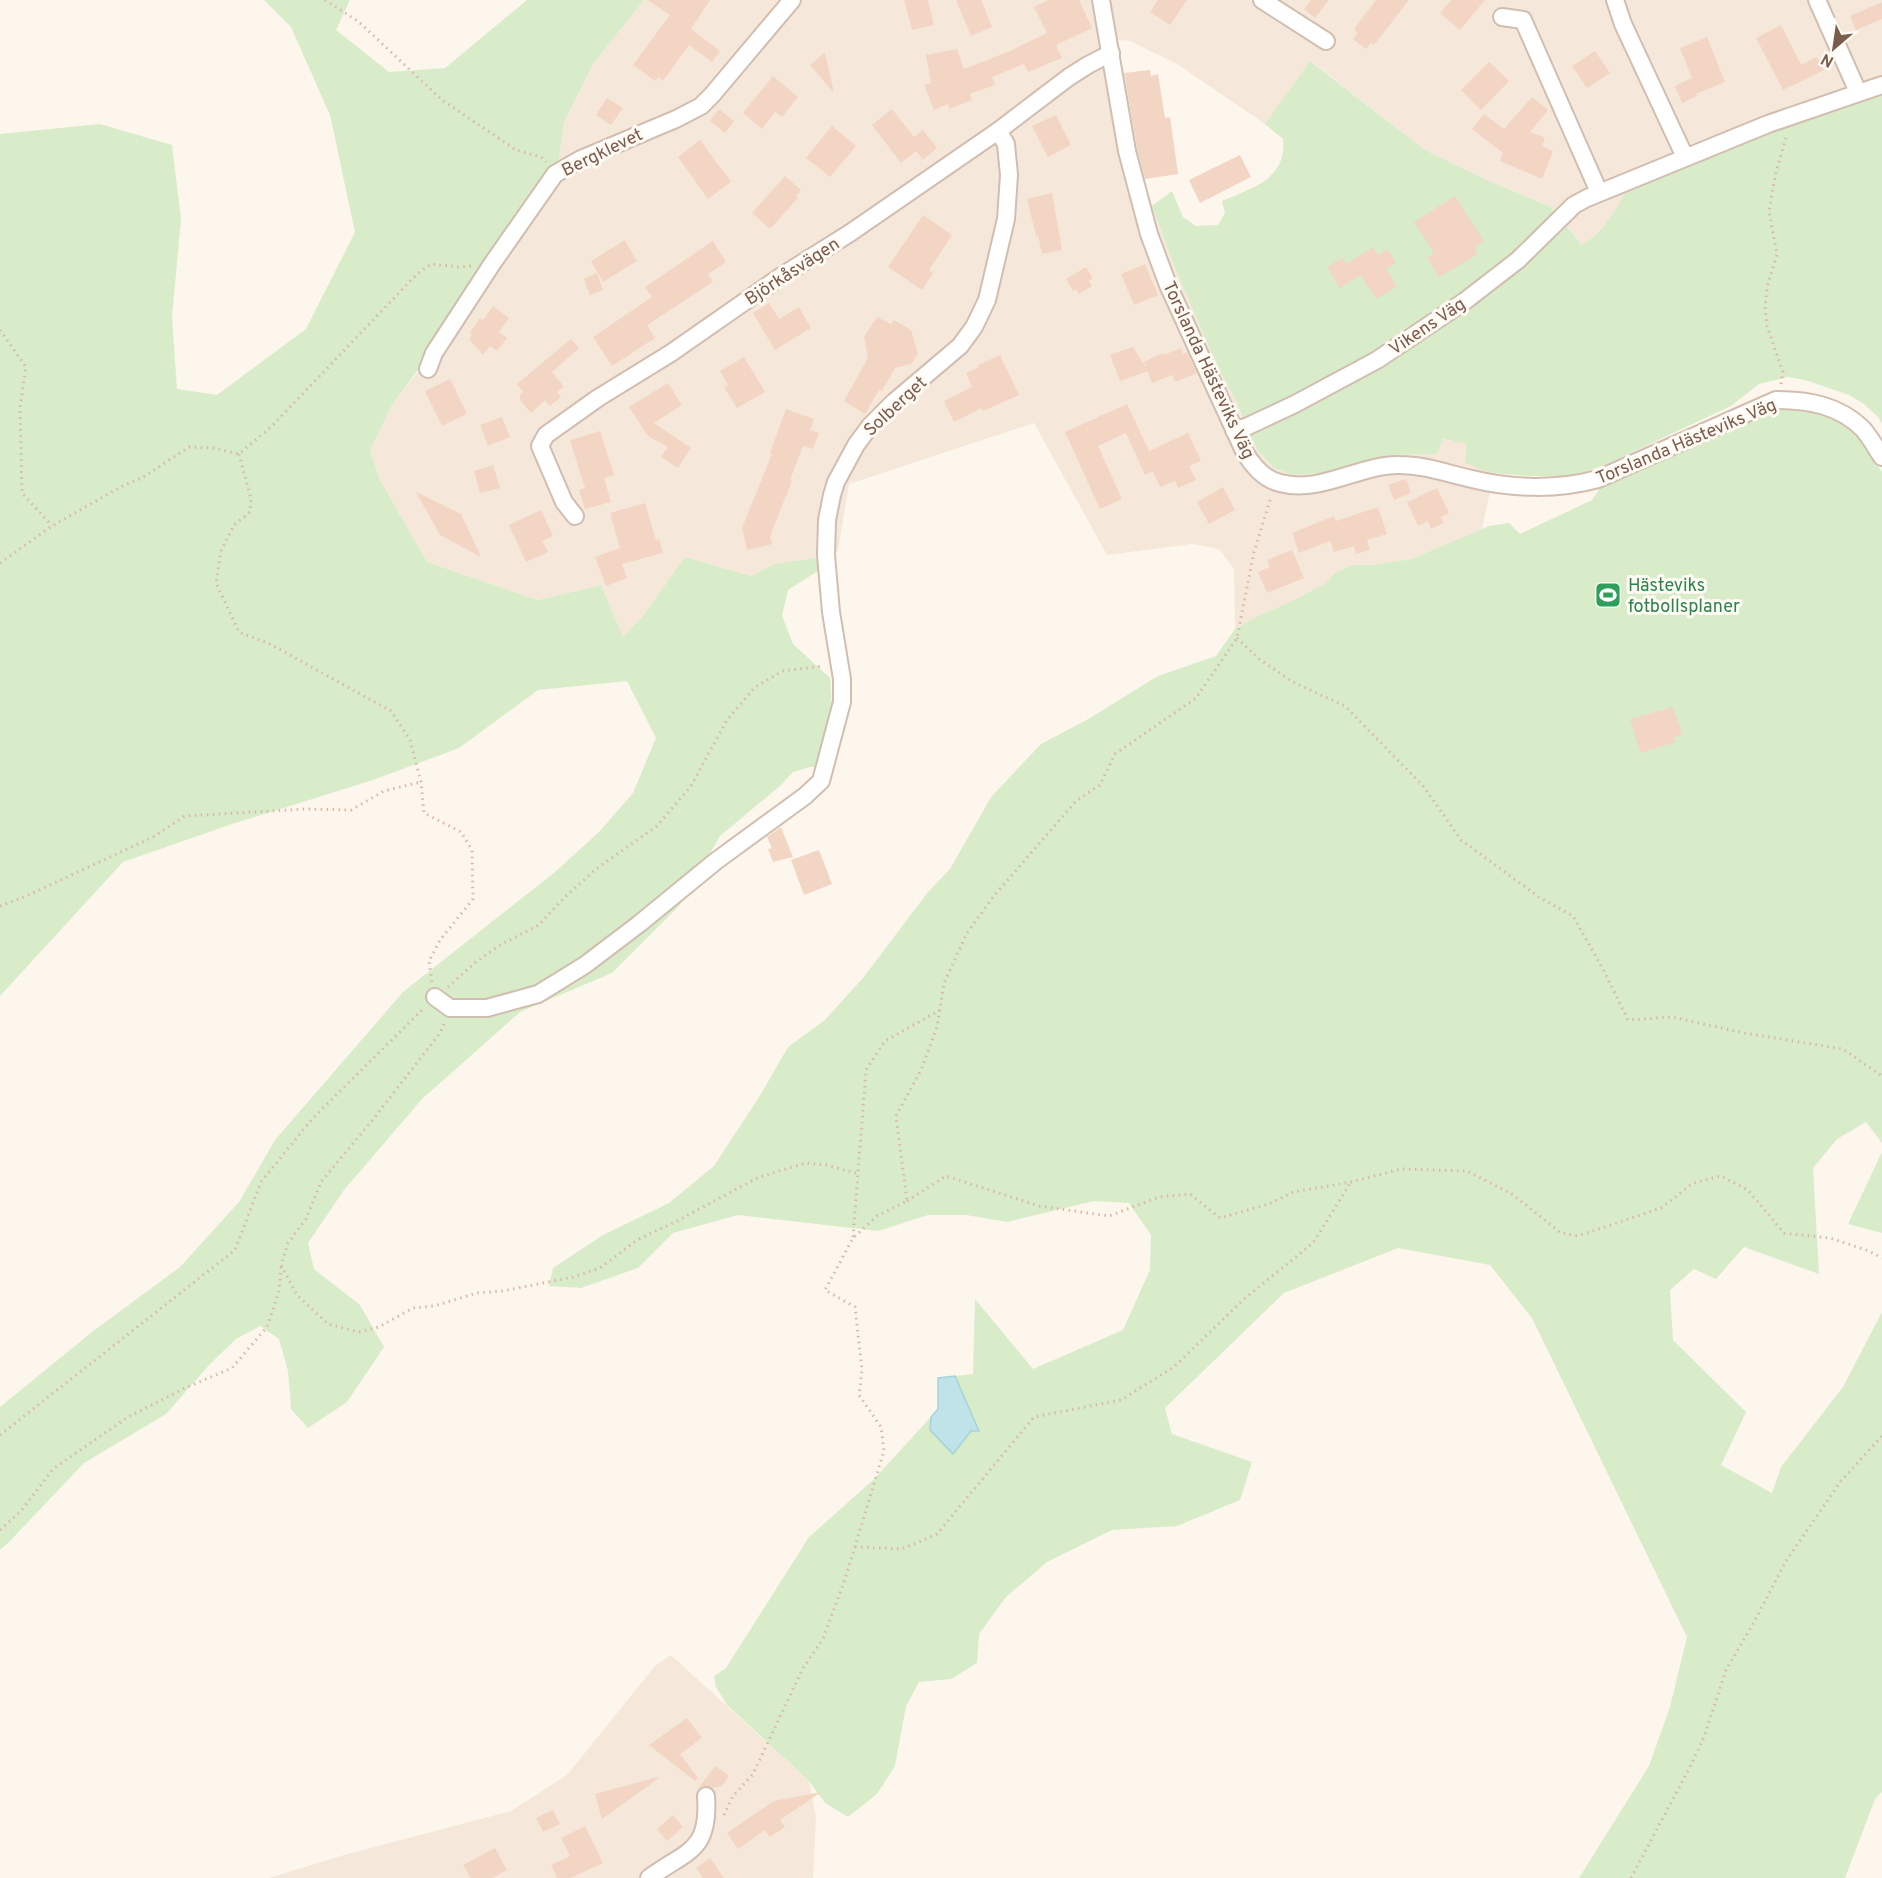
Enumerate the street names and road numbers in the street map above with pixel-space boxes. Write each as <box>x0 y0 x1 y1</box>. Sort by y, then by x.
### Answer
street label: Bergklevet <box>558 124 647 183</box>
street label: Björkåsvägen <box>741 233 845 311</box>
street label: Torslanda Hästeviks Väg <box>1156 278 1259 463</box>
street label: Vikens Väg <box>1385 293 1471 361</box>
street label: Solberget <box>860 372 933 442</box>
street label: Torslanda Hästeviks Väg <box>1593 394 1780 491</box>

